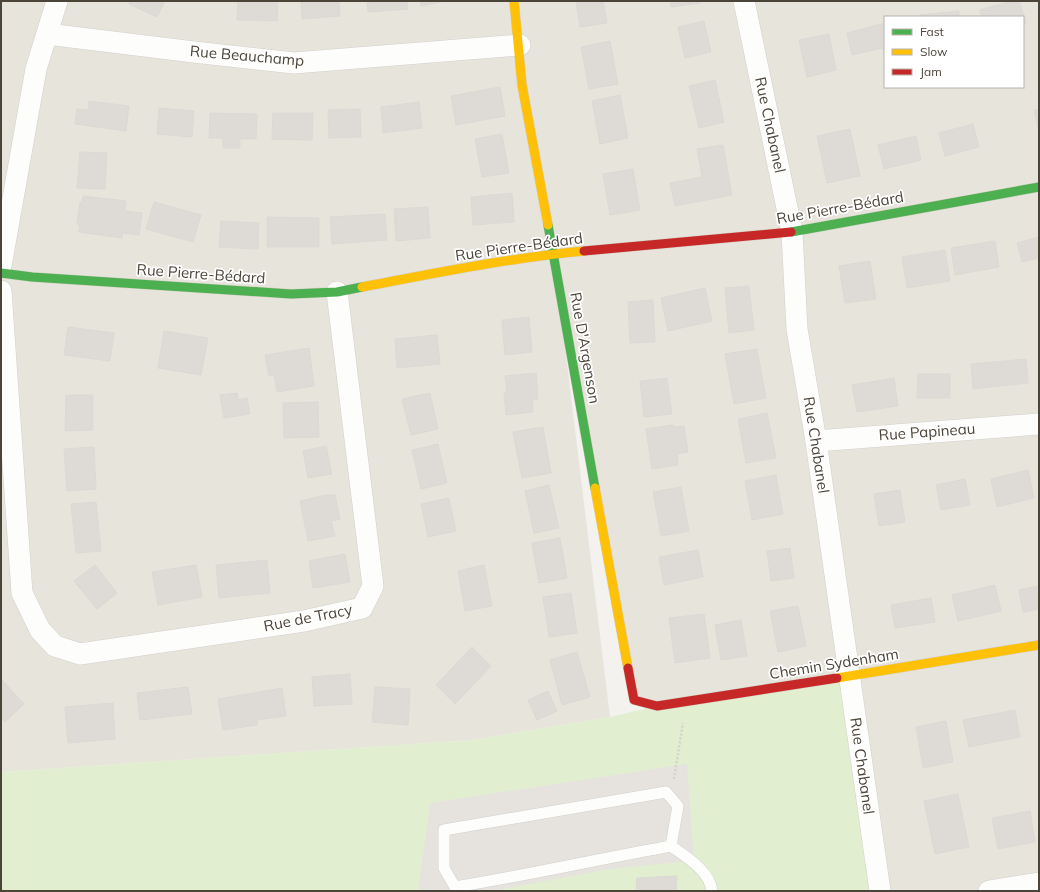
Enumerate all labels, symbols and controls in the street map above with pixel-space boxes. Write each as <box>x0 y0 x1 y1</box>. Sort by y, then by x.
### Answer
legend <box>884 16 1024 88</box>
text: Fast <box>920 24 944 39</box>
street label: Rue Beauchamp <box>189 41 305 70</box>
text: Slow <box>920 44 948 59</box>
text: Jam <box>920 64 942 79</box>
street label: Rue Chabanel <box>751 75 790 175</box>
street label: Rue Pierre-Bédard <box>775 187 905 228</box>
street label: Rue Pierre-Bédard <box>454 228 584 265</box>
street label: Rue Pierre-Bédard <box>136 260 266 287</box>
street label: Rue D'Argenson <box>566 291 605 405</box>
street label: Rue Chabanel <box>799 395 834 495</box>
street label: Rue Papineau <box>878 419 976 444</box>
street label: Rue de Tracy <box>262 600 354 635</box>
street label: Chemin Sydenham <box>768 644 900 683</box>
street label: Rue Chabanel <box>846 716 879 816</box>

